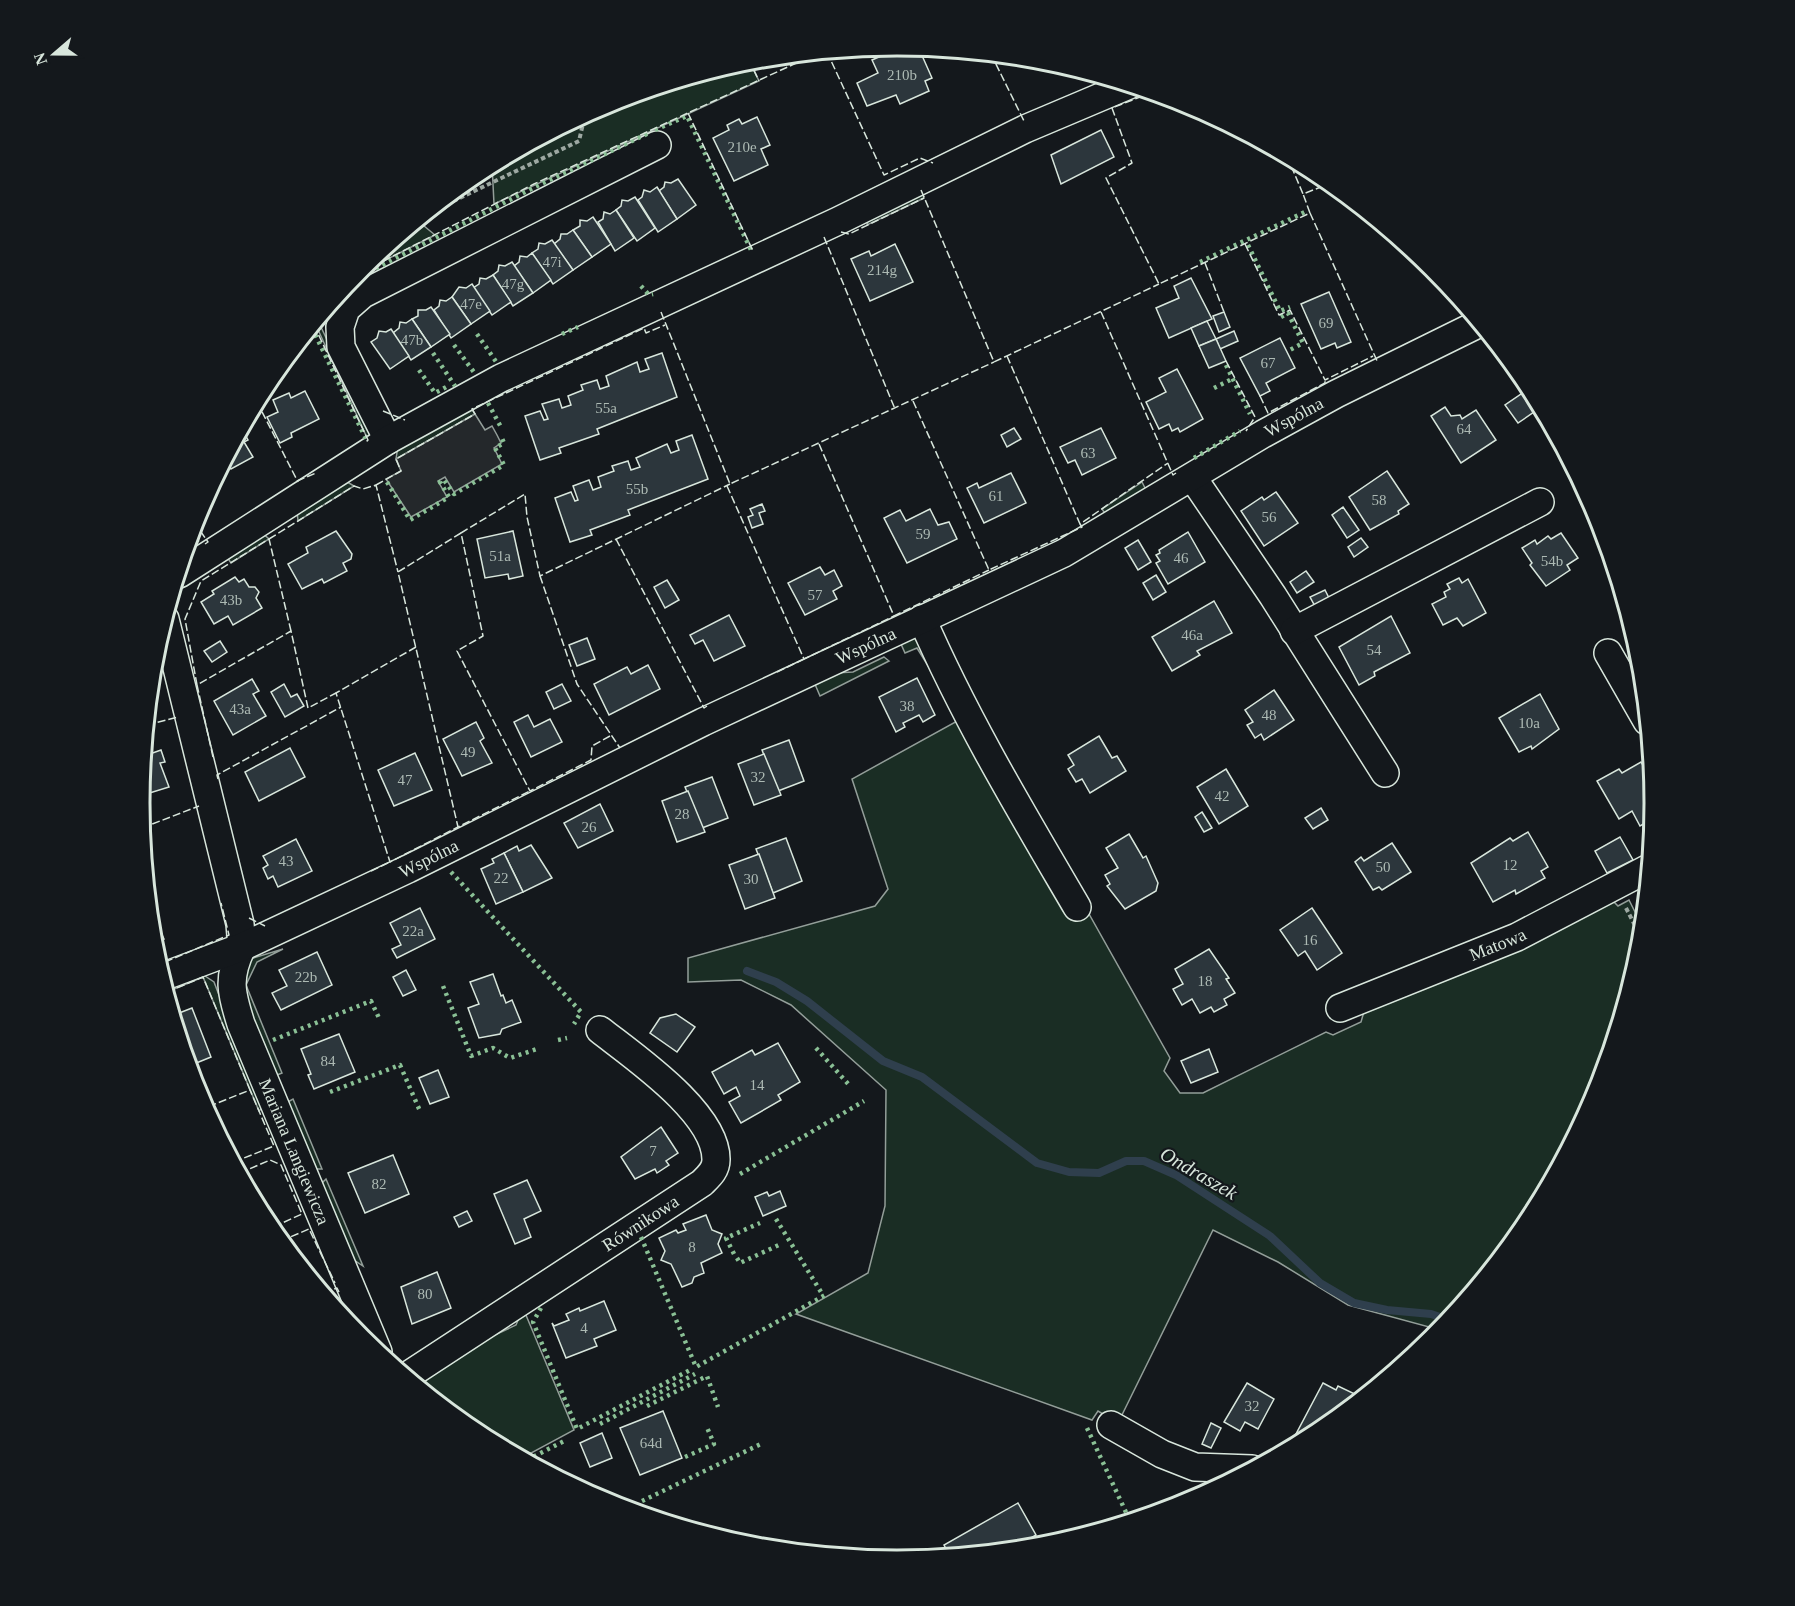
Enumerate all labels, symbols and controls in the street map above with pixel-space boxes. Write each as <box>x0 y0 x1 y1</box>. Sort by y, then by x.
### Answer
north arrow <box>24 24 84 84</box>
text: N <box>30 50 50 67</box>
house number: 210b <box>887 67 917 83</box>
house number: 210e <box>727 139 757 155</box>
house number: 47i <box>542 254 562 270</box>
house number: 214g <box>867 262 898 278</box>
house number: 47g <box>502 276 525 292</box>
house number: 47e <box>460 296 482 312</box>
house number: 69 <box>1319 315 1334 331</box>
house number: 47b <box>401 332 423 348</box>
house number: 67 <box>1261 355 1276 371</box>
street label: Wspólna <box>1261 393 1327 441</box>
house number: 55a <box>595 400 617 416</box>
house number: 64 <box>1457 421 1472 437</box>
house number: 63 <box>1081 445 1096 461</box>
house number: 55b <box>626 481 648 497</box>
house number: 61 <box>989 488 1004 504</box>
house number: 58 <box>1372 492 1387 508</box>
house number: 56 <box>1262 509 1277 525</box>
house number: 59 <box>916 526 931 542</box>
house number: 51a <box>489 548 511 564</box>
house number: 46 <box>1174 550 1189 566</box>
house number: 54b <box>1541 553 1563 569</box>
house number: 57 <box>808 587 823 603</box>
house number: 43b <box>220 592 242 608</box>
street label: Wspólna <box>832 623 899 669</box>
house number: 46a <box>1181 627 1203 643</box>
house number: 54 <box>1367 642 1382 658</box>
house number: 38 <box>900 698 915 714</box>
house number: 43a <box>229 701 251 717</box>
house number: 48 <box>1262 707 1277 723</box>
house number: 10a <box>1518 715 1540 731</box>
house number: 49 <box>461 744 476 760</box>
house number: 32 <box>751 769 766 785</box>
house number: 47 <box>398 772 413 788</box>
house number: 42 <box>1215 788 1230 804</box>
house number: 28 <box>675 806 690 822</box>
house number: 26 <box>582 819 597 835</box>
street label: Wspólna <box>396 835 462 882</box>
house number: 43 <box>279 853 294 869</box>
house number: 12 <box>1503 857 1518 873</box>
house number: 50 <box>1376 859 1391 875</box>
house number: 22 <box>494 870 509 886</box>
house number: 30 <box>744 871 759 887</box>
house number: 22a <box>402 923 424 939</box>
street label: Matowa <box>1467 924 1529 965</box>
house number: 16 <box>1303 932 1318 948</box>
house number: 22b <box>295 969 317 985</box>
house number: 18 <box>1198 973 1213 989</box>
house number: 84 <box>321 1053 336 1069</box>
street label: Mariana Langiewicza <box>255 1075 334 1228</box>
house number: 14 <box>750 1077 765 1093</box>
water label: Ondraszek <box>1156 1142 1243 1204</box>
house number: 7 <box>649 1143 657 1159</box>
house number: 82 <box>372 1176 387 1192</box>
street label: Równikowa <box>599 1191 682 1255</box>
house number: 8 <box>688 1239 696 1255</box>
house number: 80 <box>418 1286 433 1302</box>
house number: 4 <box>580 1320 588 1336</box>
house number: 32 <box>1245 1398 1260 1414</box>
house number: 64d <box>640 1435 663 1451</box>

